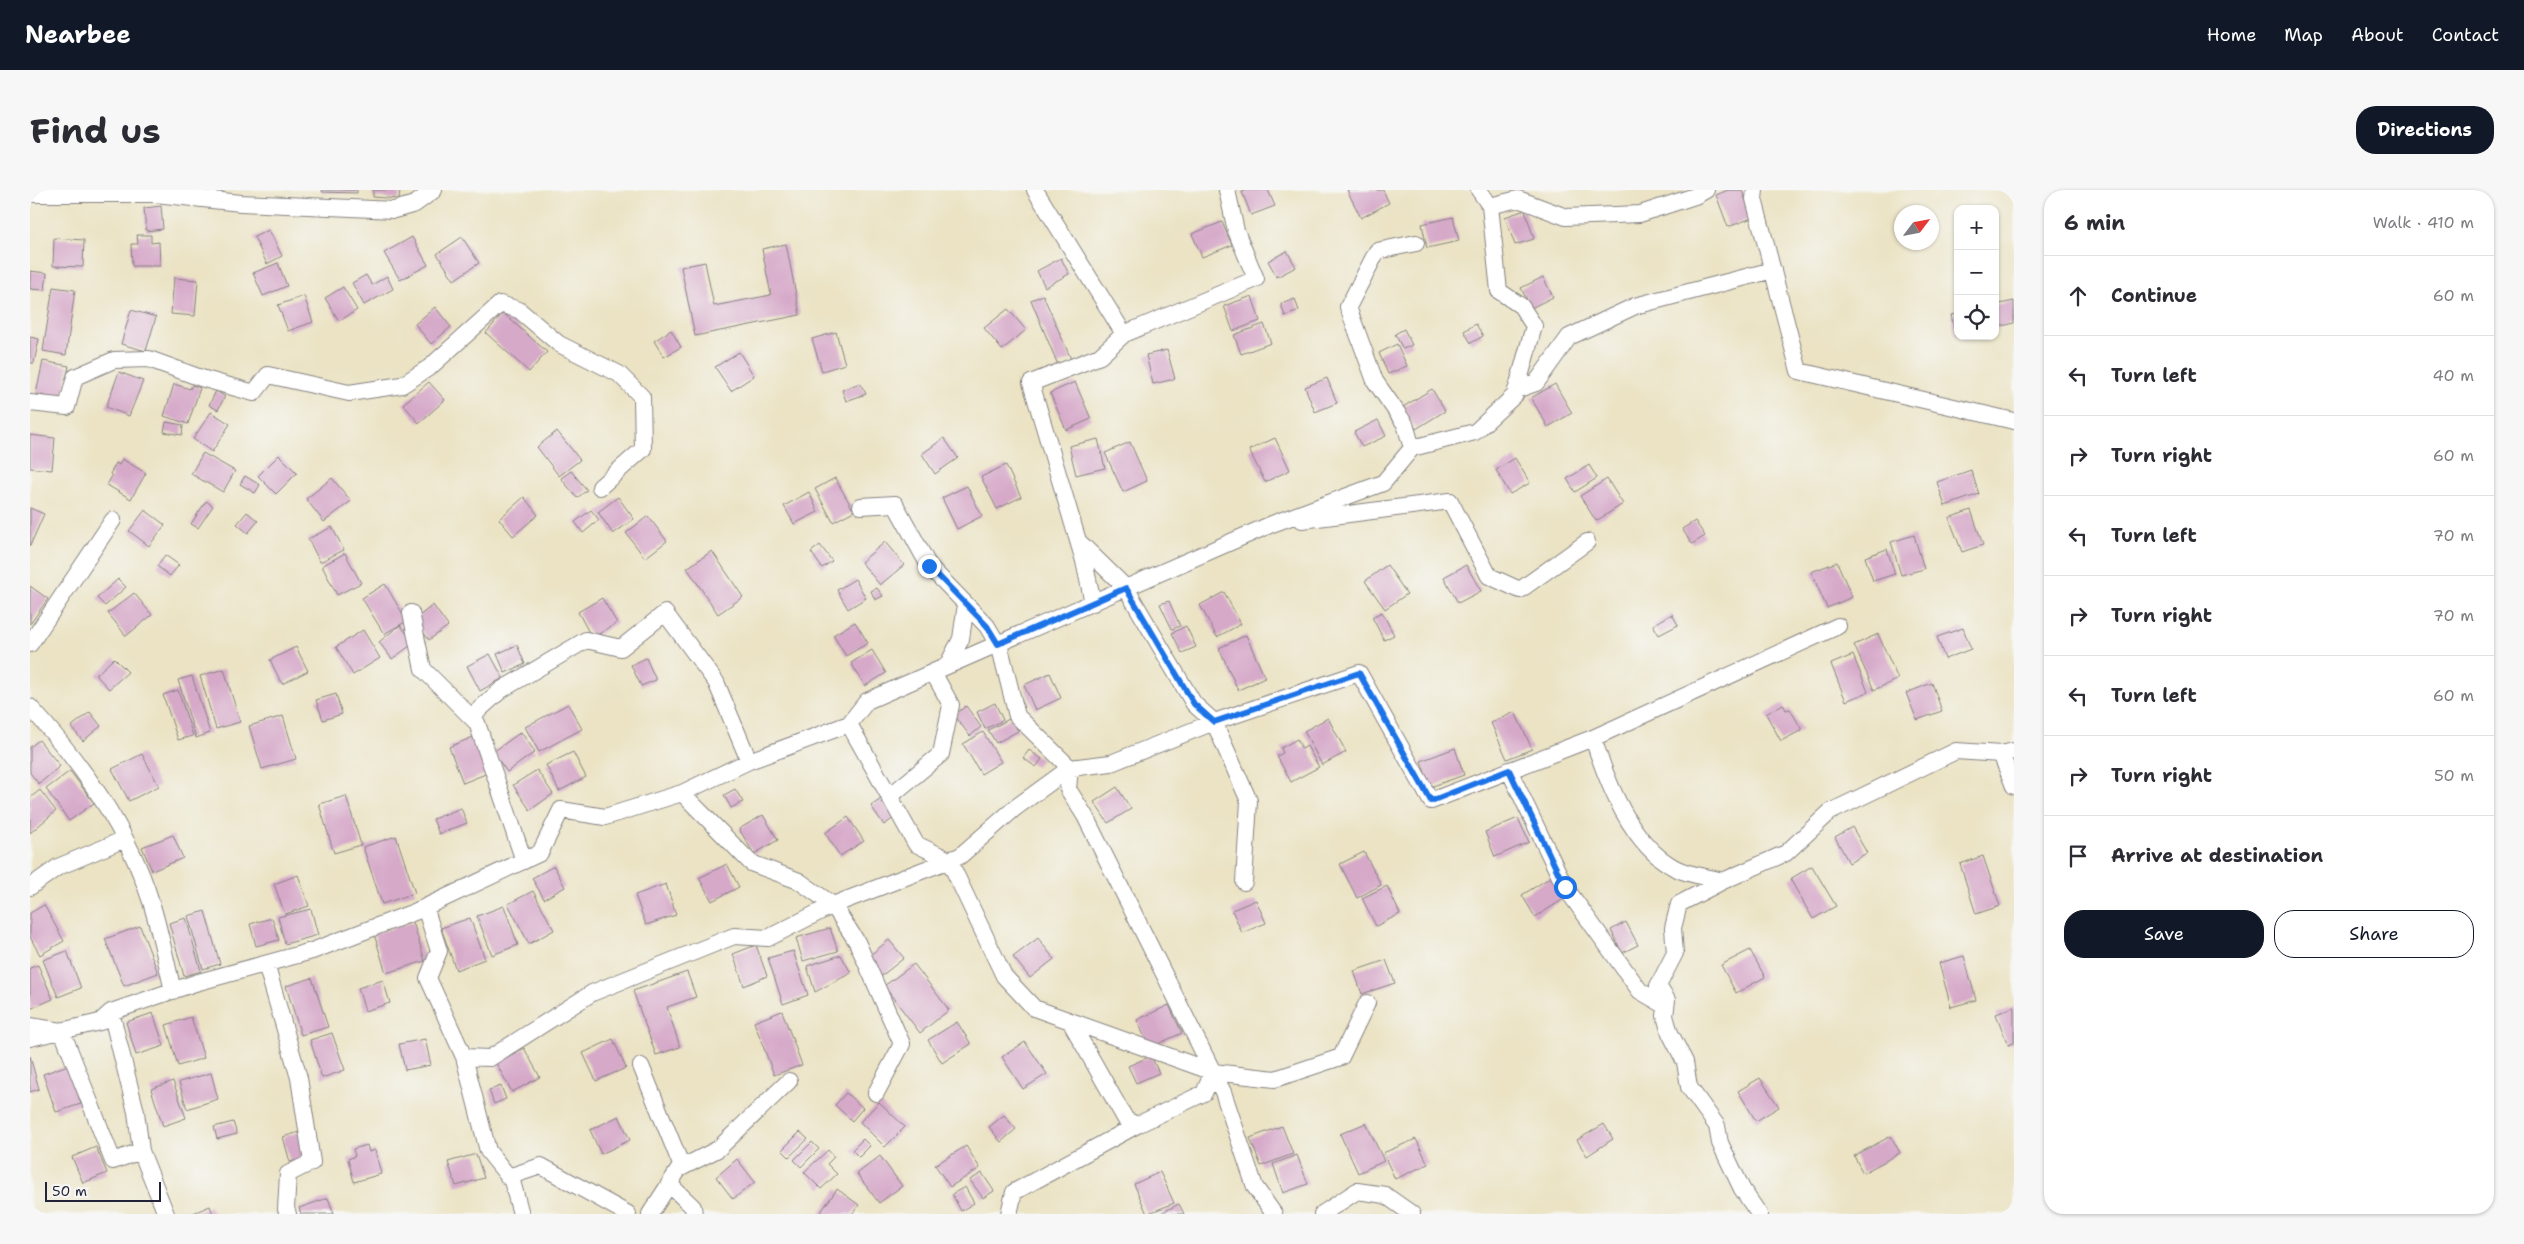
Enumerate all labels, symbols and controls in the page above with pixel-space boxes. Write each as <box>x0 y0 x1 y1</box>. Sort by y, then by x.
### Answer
text: Nearbee <box>25 19 131 51</box>
text: Home <box>2207 23 2256 47</box>
text: Map <box>2284 23 2323 47</box>
text: About <box>2351 23 2404 47</box>
text: Contact <box>2432 23 2499 47</box>
button: Directions <box>2356 106 2494 154</box>
text: Find us <box>30 107 161 154</box>
north arrow <box>1894 205 1939 250</box>
map controls <box>1954 205 1999 340</box>
button: + <box>1954 205 1999 250</box>
text: 6 min <box>2064 209 2125 237</box>
text: Walk · 410 m <box>2373 212 2474 233</box>
button: − <box>1954 250 1999 295</box>
icon: ahead <box>2064 282 2092 310</box>
text: Continue <box>2111 283 2197 308</box>
text: 60 m <box>2433 285 2474 306</box>
button: locate <box>1954 295 1999 340</box>
icon: left <box>2064 362 2092 390</box>
text: Turn left <box>2111 363 2197 388</box>
text: 40 m <box>2432 365 2474 386</box>
icon: right <box>2064 442 2092 470</box>
text: Turn right <box>2111 443 2212 468</box>
text: 60 m <box>2433 445 2474 466</box>
icon: left <box>2064 522 2092 550</box>
text: Turn left <box>2111 523 2197 548</box>
text: 70 m <box>2433 525 2474 546</box>
route end <box>918 555 941 578</box>
icon: right <box>2064 602 2092 630</box>
text: Turn right <box>2111 603 2212 628</box>
text: 70 m <box>2433 605 2474 626</box>
icon: left <box>2064 682 2092 710</box>
text: Turn left <box>2111 683 2197 708</box>
text: 60 m <box>2433 685 2474 706</box>
icon: right <box>2064 762 2092 790</box>
text: Turn right <box>2111 763 2212 788</box>
text: 50 m <box>2434 765 2474 786</box>
icon: arrive <box>2064 842 2092 870</box>
text: Arrive at destination <box>2111 843 2323 868</box>
route start <box>1554 876 1577 899</box>
button: Save <box>2064 910 2264 958</box>
button: Share <box>2274 910 2474 958</box>
scale bar <box>45 1179 161 1202</box>
text: 50 m <box>52 1182 87 1200</box>

